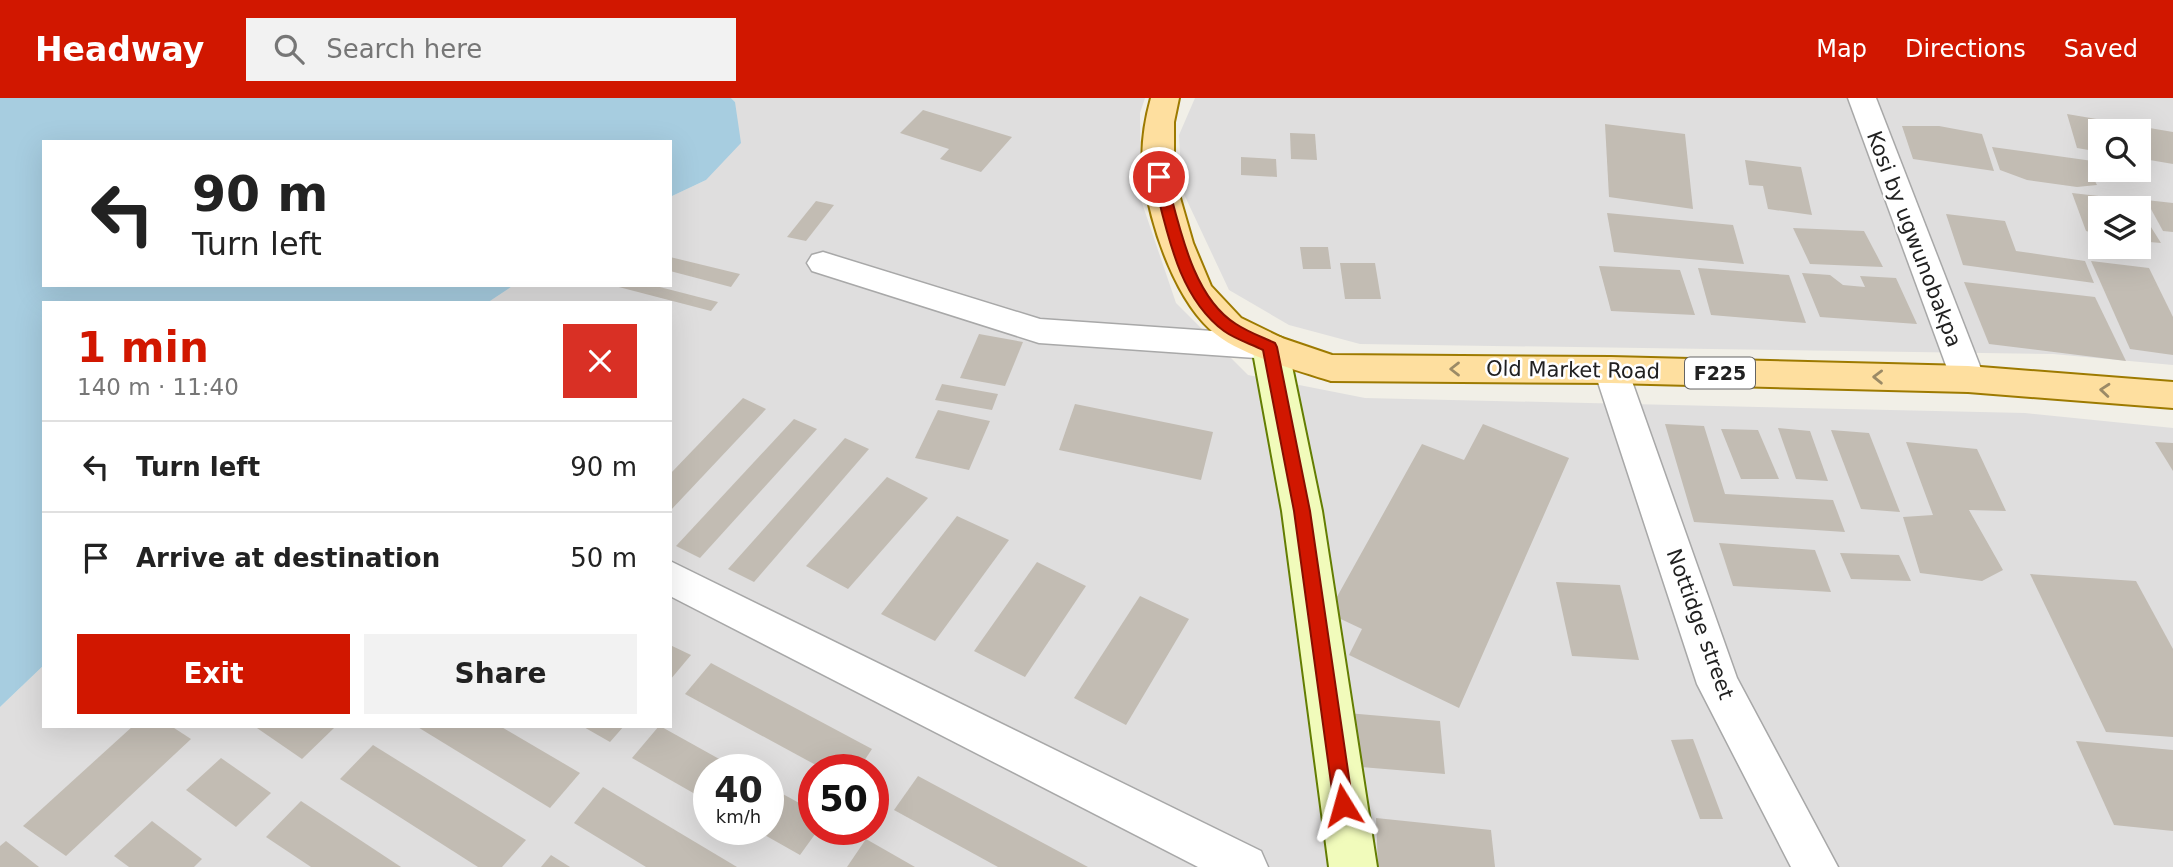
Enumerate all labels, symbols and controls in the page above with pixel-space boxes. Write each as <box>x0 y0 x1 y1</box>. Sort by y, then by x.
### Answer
search box <box>246 18 736 81</box>
text: Headway <box>35 30 204 69</box>
icon: search <box>270 30 308 68</box>
text: Search here <box>326 34 482 64</box>
text: Map <box>1816 35 1867 63</box>
text: Directions <box>1905 35 2026 63</box>
text: Saved <box>2064 35 2138 63</box>
map controls <box>2088 119 2151 259</box>
button: search <box>2088 119 2151 182</box>
street label: Kosi by ugwunobakpa <box>1862 128 1966 350</box>
pin <box>1129 147 1189 207</box>
icon: arrive <box>1140 158 1178 196</box>
text: 90 m <box>192 166 328 223</box>
icon: left <box>77 168 168 259</box>
button: layers <box>2088 196 2151 259</box>
text: Turn left <box>192 225 322 263</box>
text: 1 min <box>77 323 209 372</box>
button: close <box>563 324 637 398</box>
street label: Old Market Road <box>1486 356 1660 384</box>
road number: F225 <box>1685 358 1755 388</box>
one-way arrow <box>1449 361 1460 376</box>
one-way arrow <box>1872 369 1883 384</box>
text: 140 m · 11:40 <box>77 374 239 400</box>
one-way arrow <box>2099 383 2110 398</box>
icon: left <box>77 448 115 486</box>
text: Turn left <box>136 452 260 482</box>
text: 90 m <box>570 452 637 482</box>
icon: arrive <box>77 539 115 577</box>
text: Arrive at destination <box>136 543 440 573</box>
text: 50 m <box>570 543 637 573</box>
street label: Nottidge street <box>1662 545 1738 703</box>
button: Exit <box>77 634 350 714</box>
button: Share <box>364 634 637 714</box>
speed limit sign: 50 <box>798 754 889 845</box>
position arrow <box>1306 768 1380 842</box>
text: 40 <box>714 770 763 810</box>
text: km/h <box>716 806 761 827</box>

